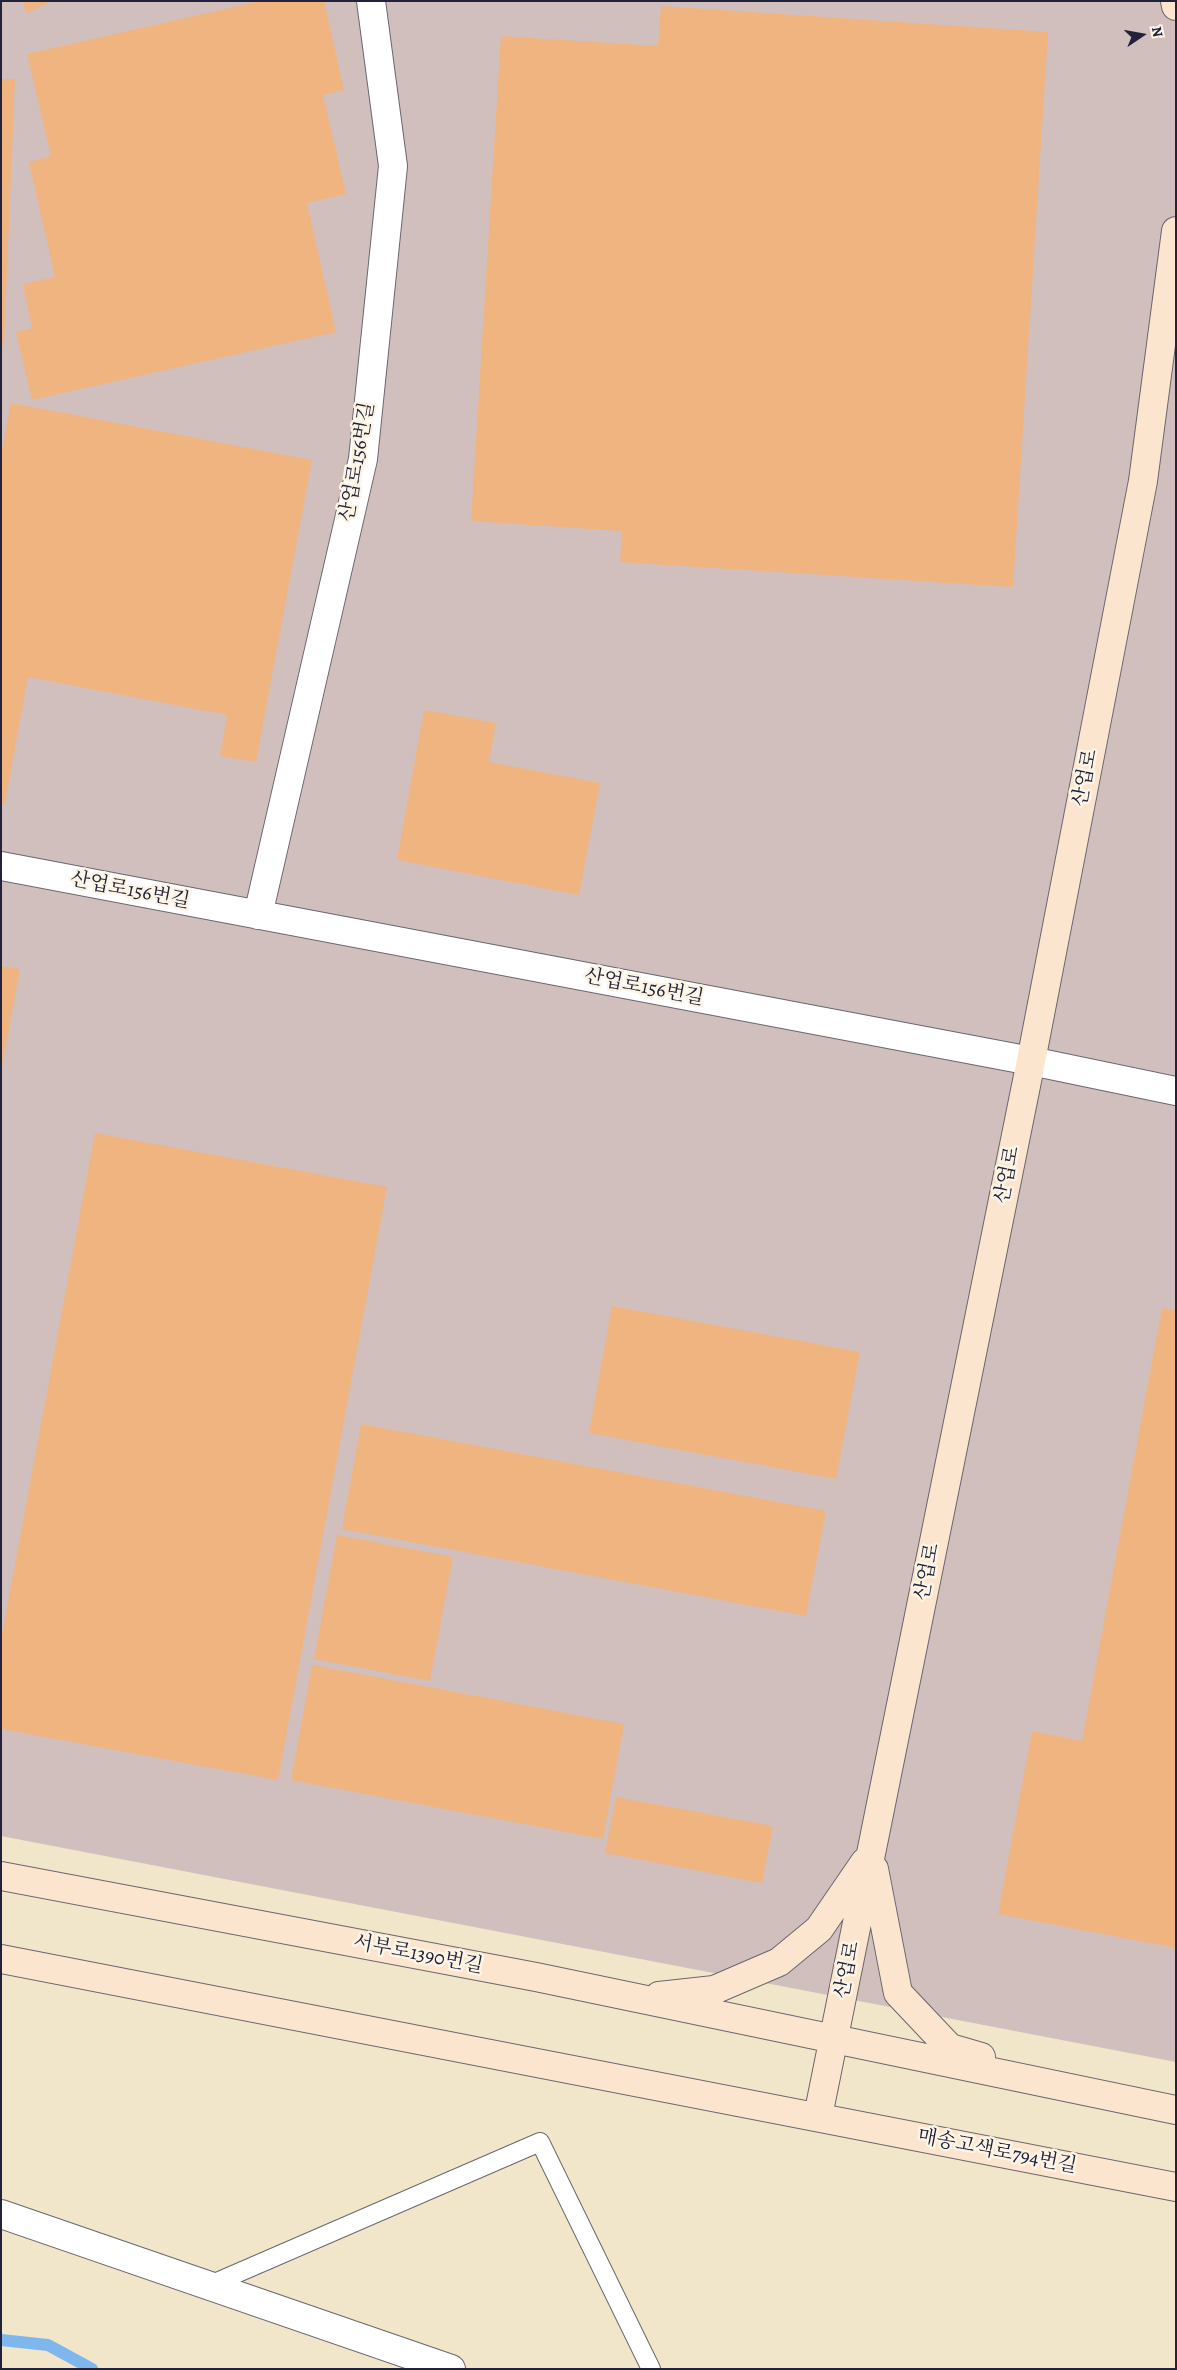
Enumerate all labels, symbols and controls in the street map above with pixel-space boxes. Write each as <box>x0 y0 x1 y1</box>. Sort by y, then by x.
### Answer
north arrow <box>1117 10 1167 60</box>
text: N <box>1147 25 1168 39</box>
street label: 산업로156번길 <box>336 400 380 524</box>
street label: 산업로 <box>1069 747 1103 809</box>
street label: 산업로156번길 <box>68 868 192 914</box>
street label: 산업로156번길 <box>582 965 706 1011</box>
street label: 산업로 <box>991 1144 1025 1206</box>
street label: 산업로 <box>911 1541 945 1603</box>
street label: 서부로1390번길 <box>351 1931 485 1979</box>
street label: 산업로 <box>831 1939 865 2001</box>
street label: 매송고색로794번길 <box>915 2125 1079 2179</box>

